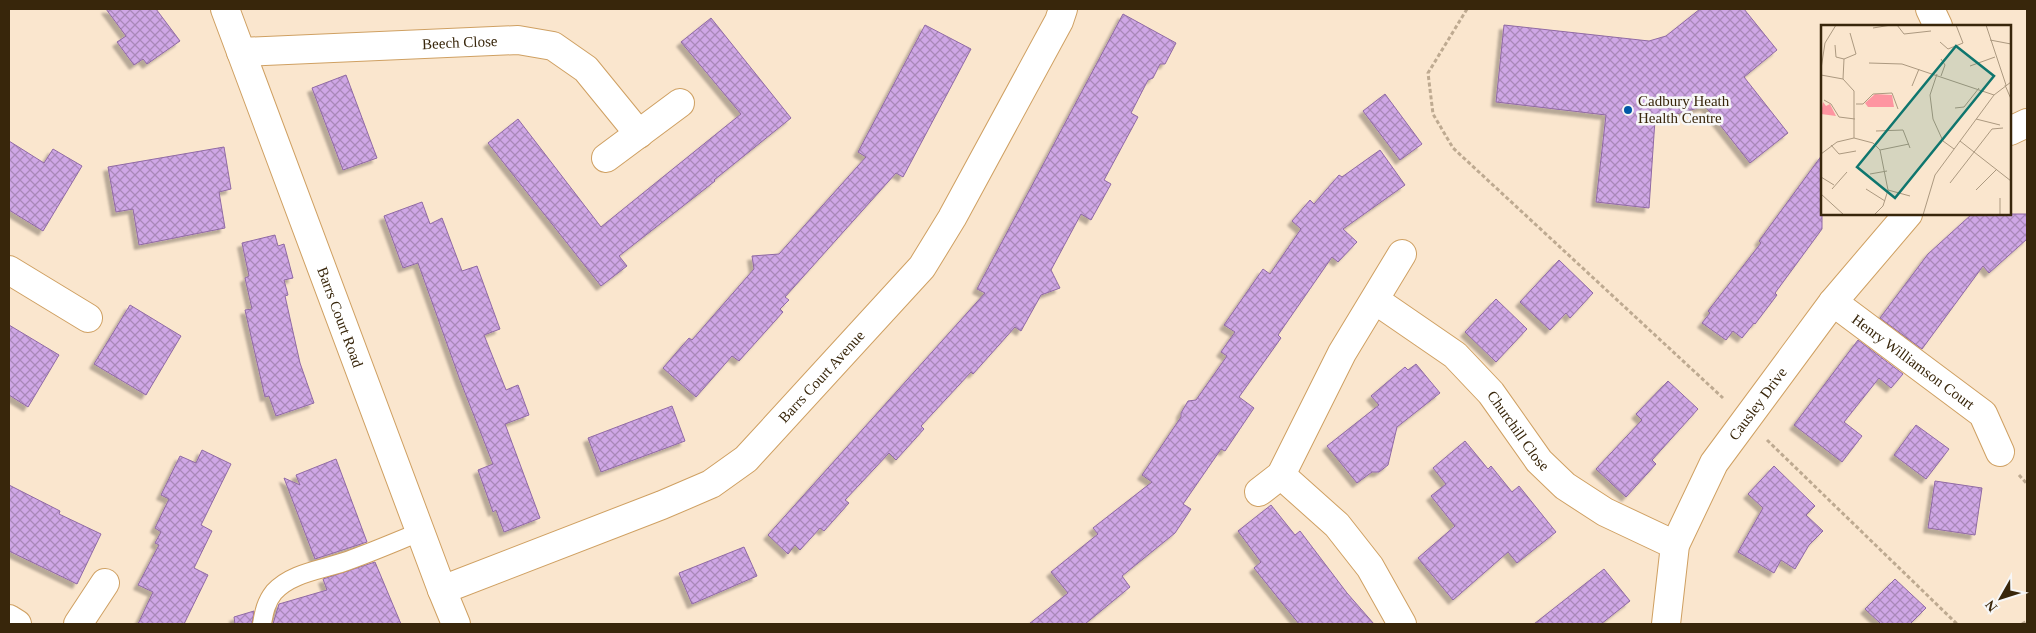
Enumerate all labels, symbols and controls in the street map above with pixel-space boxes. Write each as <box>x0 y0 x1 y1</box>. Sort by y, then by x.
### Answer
inset map <box>1821 25 2011 215</box>
street label: Beech Close <box>422 33 498 52</box>
place label: Cadbury Heath Health Centre <box>1638 93 1730 126</box>
marker: Cadbury Heath Health Centre <box>1622 104 1634 116</box>
street label: Barrs Court Road <box>314 265 366 370</box>
street label: Henry Williamson Court <box>1849 311 1978 413</box>
street label: Barrs Court Avenue <box>775 327 868 426</box>
street label: Causley Drive <box>1726 364 1790 443</box>
street label: Churchill Close <box>1484 388 1552 474</box>
north arrow <box>1976 573 2026 623</box>
text: N <box>1982 597 2000 615</box>

